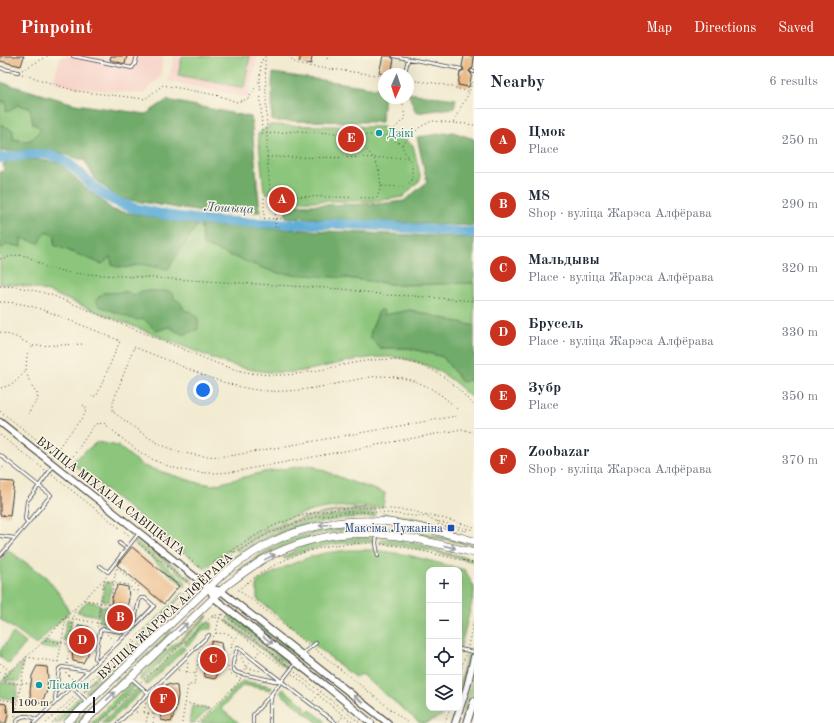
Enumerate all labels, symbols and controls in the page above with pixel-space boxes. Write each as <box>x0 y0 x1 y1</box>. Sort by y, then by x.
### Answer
text: Pinpoint <box>20 19 93 38</box>
text: Map <box>646 21 672 35</box>
text: Directions <box>694 21 756 35</box>
text: Saved <box>778 21 814 35</box>
north arrow <box>378 68 414 104</box>
text: Nearby <box>490 74 545 91</box>
text: 6 results <box>769 75 818 88</box>
pin: E <box>338 124 364 154</box>
text: Цмок <box>528 125 566 140</box>
place label: Дзікі <box>387 127 414 140</box>
marker: Дзікі <box>374 128 384 138</box>
text: A <box>498 134 508 147</box>
text: 250 m <box>781 134 818 147</box>
text: Place <box>528 143 558 156</box>
pin: A <box>269 185 295 215</box>
text: М8 <box>528 189 550 204</box>
text: B <box>498 198 508 211</box>
text: 290 m <box>781 198 818 211</box>
water label: Лошыца <box>204 201 254 216</box>
text: Shop · вуліца Жарэса Алфёрава <box>528 207 712 220</box>
text: Мальдывы <box>528 253 600 268</box>
text: C <box>499 262 507 275</box>
text: 320 m <box>781 262 818 275</box>
text: Place · вуліца Жарэса Алфёрава <box>528 271 714 284</box>
text: Брусель <box>528 317 583 332</box>
text: D <box>498 326 508 339</box>
text: 330 m <box>781 326 818 339</box>
text: Place · вуліца Жарэса Алфёрава <box>528 335 714 348</box>
your location <box>193 380 213 400</box>
text: Зубр <box>528 381 561 396</box>
text: E <box>499 390 507 403</box>
text: 350 m <box>781 390 818 403</box>
text: Place <box>528 399 558 412</box>
street label: ВУЛІЦА МІХАІЛА САВІЦКАГА <box>34 435 187 558</box>
text: Zoobazar <box>528 445 589 460</box>
text: F <box>499 454 507 467</box>
text: 370 m <box>781 454 818 467</box>
text: Shop · вуліца Жарэса Алфёрава <box>528 463 712 476</box>
one-way arrow <box>319 521 332 529</box>
place label: Максіма Лужаніна <box>344 522 443 535</box>
marker: Максіма Лужаніна <box>446 523 456 533</box>
one-way arrow <box>443 543 456 551</box>
street label: ВУЛІЦА ЖАРЭСА АЛФЁРАВА <box>93 548 235 682</box>
one-way arrow <box>263 553 275 560</box>
map controls <box>426 567 462 711</box>
button: + <box>426 567 462 603</box>
pin: B <box>107 603 133 633</box>
button: − <box>426 603 462 639</box>
one-way arrow <box>178 622 188 632</box>
pin: D <box>69 626 95 656</box>
one-way arrow <box>262 636 273 644</box>
button: locate <box>426 639 462 675</box>
pin: C <box>200 645 226 675</box>
button: layers <box>426 675 462 711</box>
place label: Лісабон <box>47 679 90 692</box>
marker: Лісабон <box>34 680 44 690</box>
pin: F <box>150 685 176 715</box>
one-way arrow <box>106 691 116 701</box>
one-way arrow <box>352 694 363 703</box>
scale bar <box>12 695 95 714</box>
text: 100 m <box>18 698 49 709</box>

